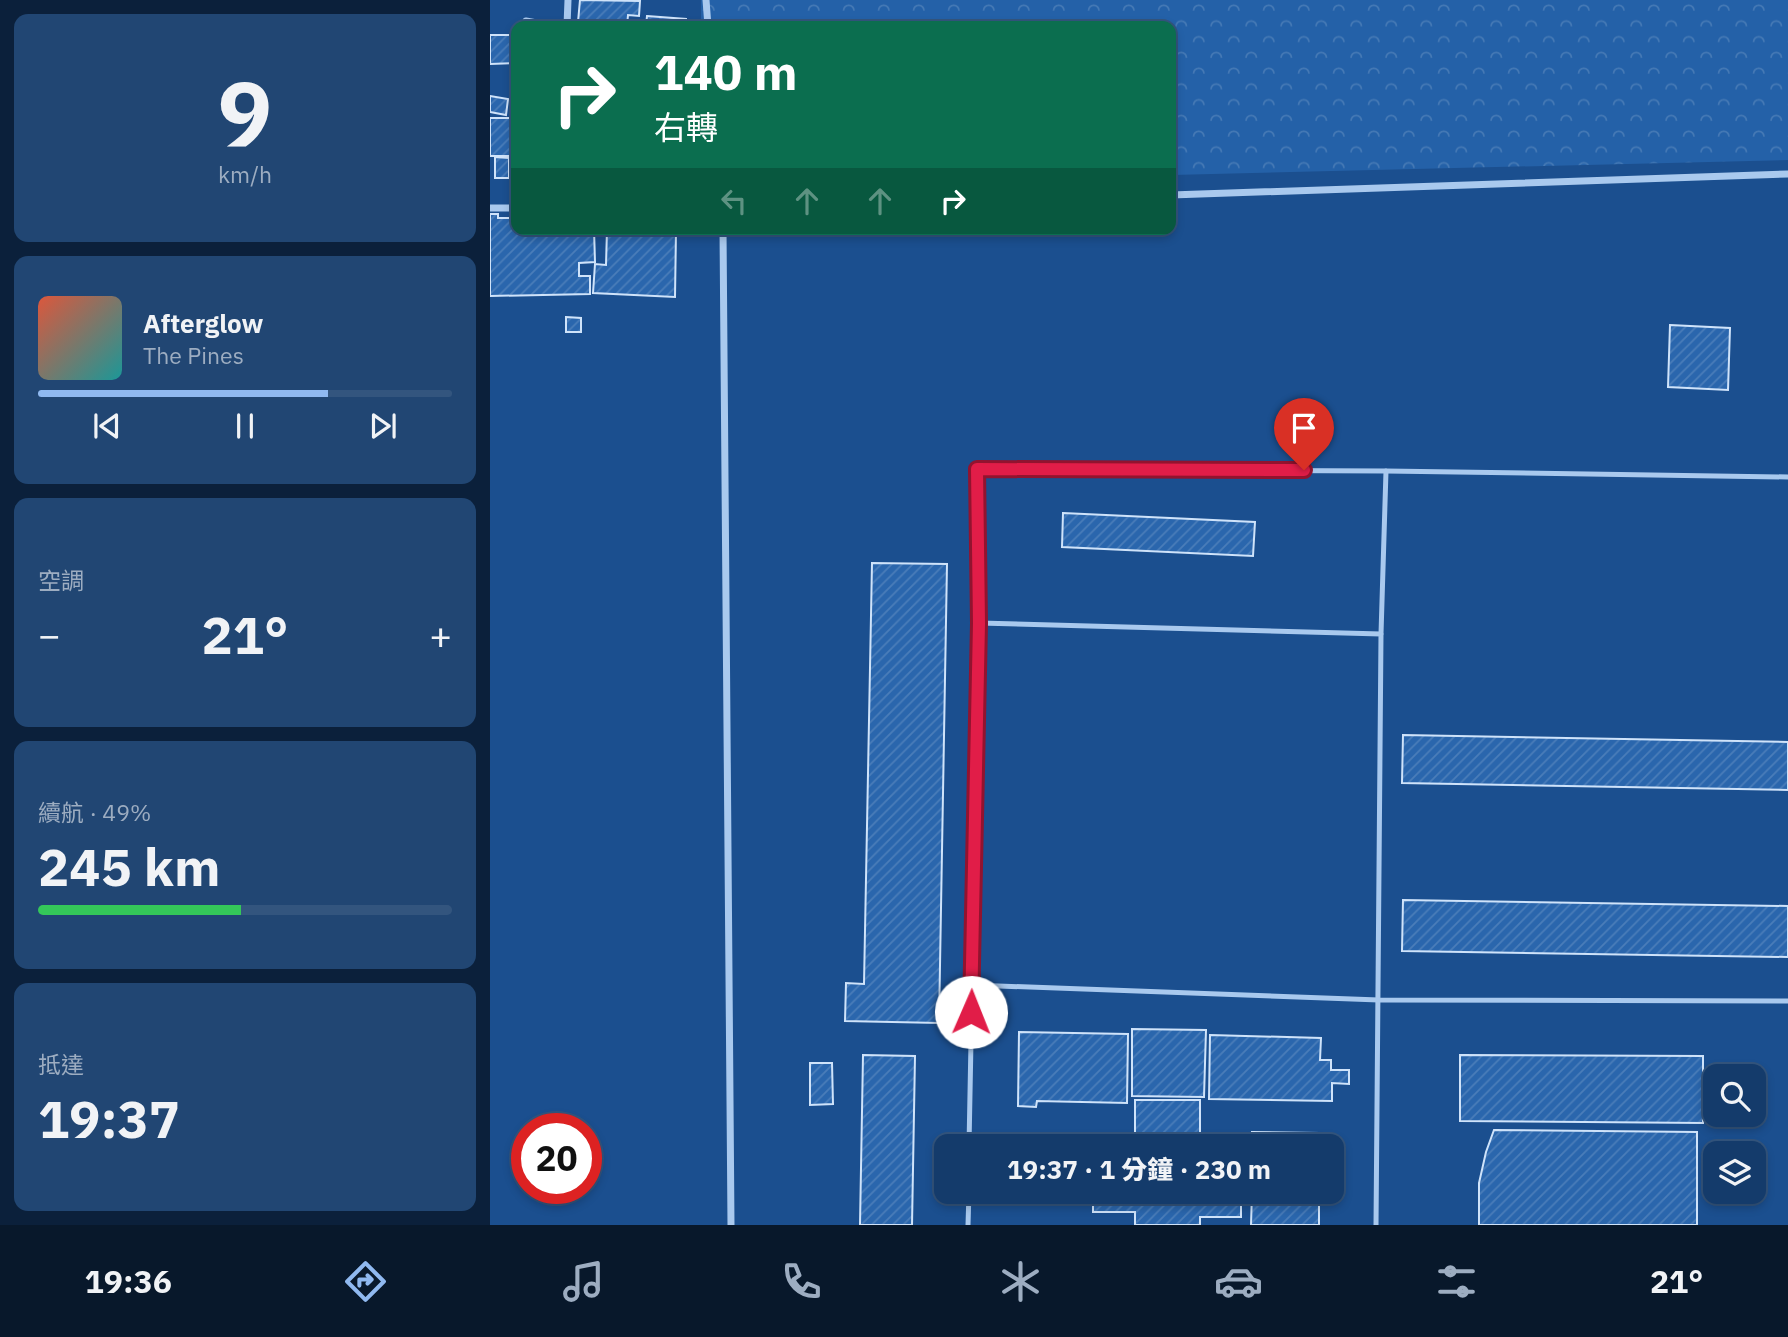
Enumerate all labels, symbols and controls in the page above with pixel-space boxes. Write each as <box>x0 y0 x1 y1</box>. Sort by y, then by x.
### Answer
text: 140 m <box>654 40 798 103</box>
icon: right <box>539 49 630 140</box>
text: 9 <box>218 54 272 172</box>
text: 右轉 <box>654 106 718 148</box>
text: km/h <box>218 159 272 189</box>
icon: left <box>715 182 753 220</box>
icon: ahead <box>788 182 826 220</box>
icon: ahead <box>861 182 899 220</box>
icon: right <box>934 182 972 220</box>
text: Afterglow <box>143 306 263 340</box>
text: The Pines <box>143 340 244 370</box>
pin <box>1274 398 1334 470</box>
icon: previous <box>88 407 126 445</box>
icon: pause <box>226 407 264 445</box>
icon: next <box>364 407 402 445</box>
icon: arrive <box>1285 409 1323 447</box>
text: 空調 <box>38 565 84 595</box>
text: 21° <box>202 601 288 668</box>
text: − <box>38 610 61 659</box>
text: + <box>429 610 452 659</box>
text: 續航 · 49% <box>38 797 151 827</box>
text: 245 km <box>38 833 220 900</box>
position arrow <box>934 975 1008 1049</box>
text: 抵達 <box>38 1049 84 1079</box>
map controls <box>1703 1064 1766 1204</box>
button: search <box>1703 1064 1766 1127</box>
text: 19:37 <box>38 1085 180 1152</box>
speed limit sign: 20 <box>511 1113 602 1204</box>
button: layers <box>1703 1141 1766 1204</box>
text: 19:37 · 1 分鐘 · 230 m <box>1007 1152 1271 1186</box>
icon: directions <box>341 1257 390 1306</box>
icon: music <box>559 1257 608 1306</box>
icon: phone <box>777 1257 826 1306</box>
icon: climate <box>996 1257 1045 1306</box>
icon: car <box>1214 1257 1263 1306</box>
icon: filters <box>1432 1257 1481 1306</box>
text: 19:36 <box>85 1260 172 1302</box>
text: 21° <box>1650 1260 1703 1302</box>

